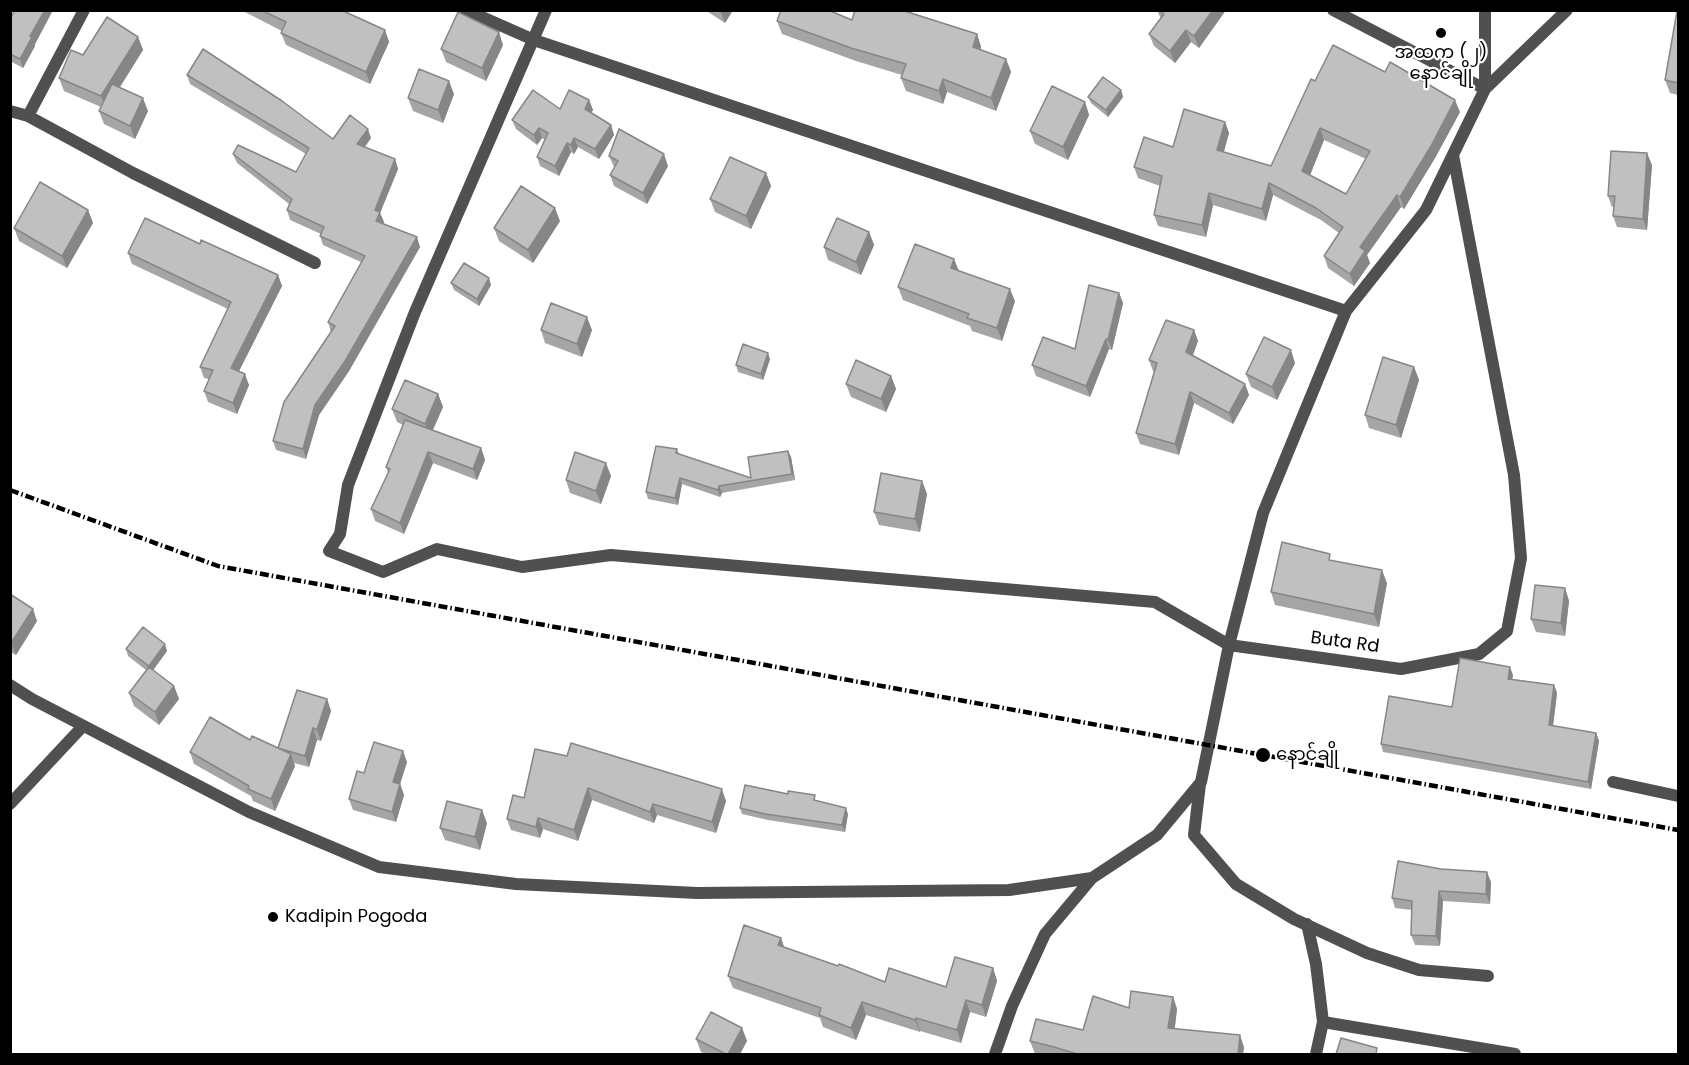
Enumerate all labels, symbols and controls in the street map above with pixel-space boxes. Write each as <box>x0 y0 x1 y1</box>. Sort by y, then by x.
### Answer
marker: အထက (၂) နောင်ချို <box>1434 26 1448 40</box>
place label: အထက (၂) နောင်ချို <box>1394 42 1488 84</box>
street label: Buta Rd <box>1309 627 1381 659</box>
place label: နောင်ချို <box>1276 744 1339 766</box>
marker: နောင်ချို <box>1254 746 1272 764</box>
place label: Kadipin Pogoda <box>285 906 427 928</box>
marker: Kadipin Pogoda <box>266 910 280 924</box>

